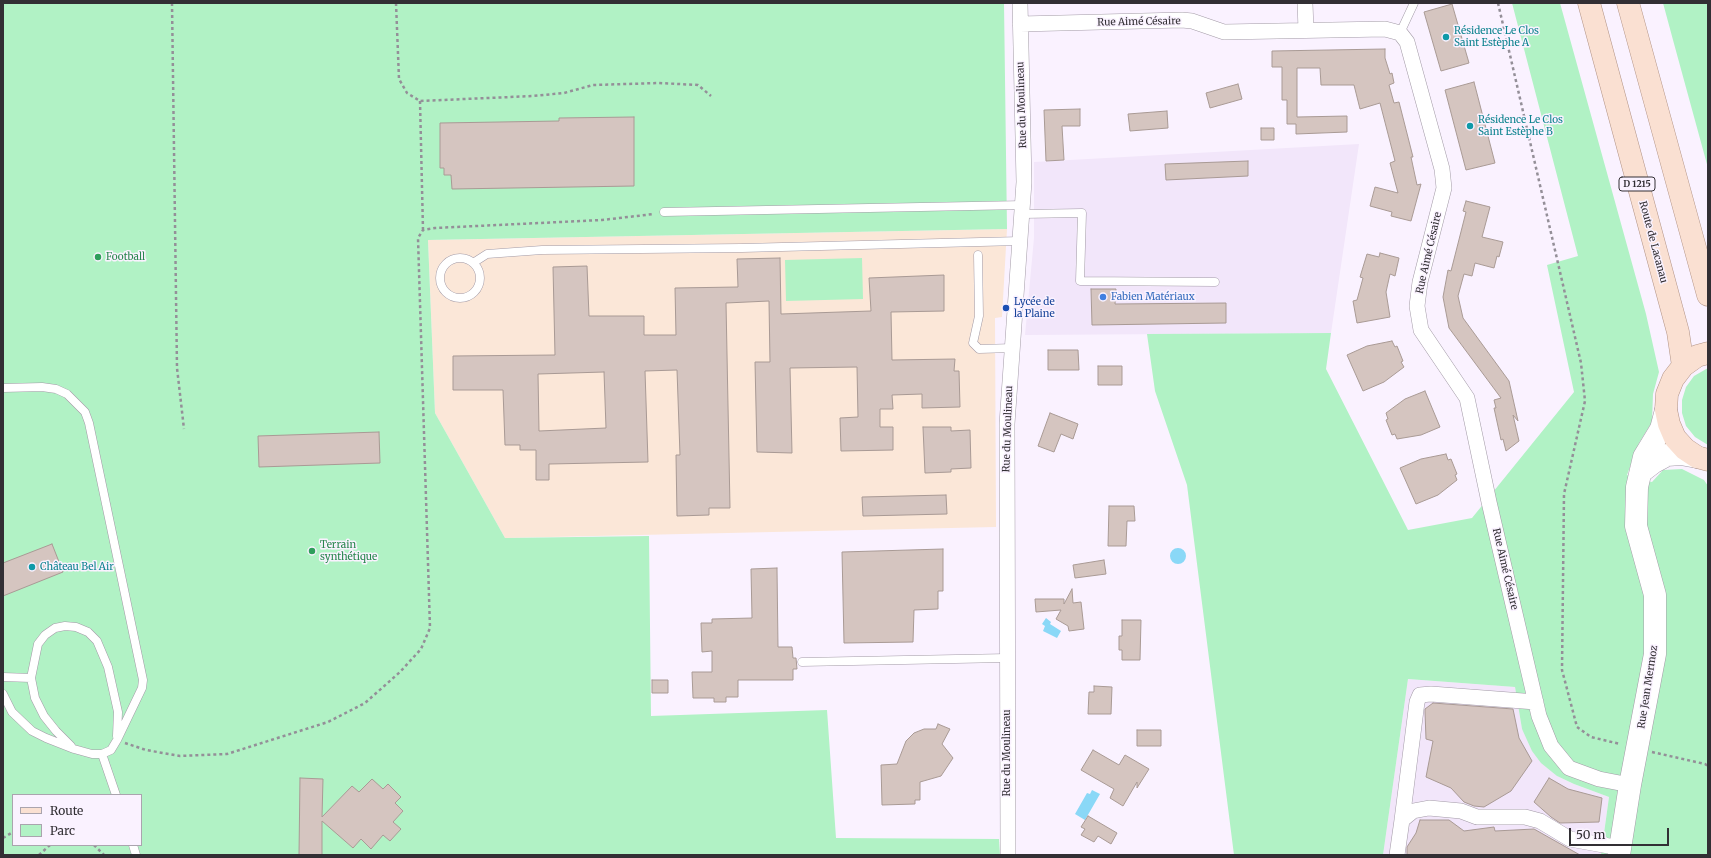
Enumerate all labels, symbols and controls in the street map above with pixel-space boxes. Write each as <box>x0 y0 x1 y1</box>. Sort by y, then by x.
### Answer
street label: Rue Aimé Césaire <box>1097 15 1181 29</box>
place label: Résidence Le Clos Saint Estèphe A <box>1454 25 1539 48</box>
marker: Résidence Le Clos Saint Estèphe A <box>1441 32 1451 42</box>
street label: Rue du Moulineau <box>1014 61 1030 149</box>
place label: Résidence Le Clos Saint Estèphe B <box>1478 114 1563 138</box>
marker: Résidence Le Clos Saint Estèphe B <box>1465 121 1475 131</box>
road number: D 1215 <box>1619 177 1655 191</box>
street label: Route de Lacanau <box>1636 200 1670 284</box>
street label: Rue Aimé Césaire <box>1414 211 1444 295</box>
place label: Football <box>106 251 145 263</box>
marker: Football <box>93 252 103 262</box>
place label: Fabien Matériaux <box>1111 291 1195 303</box>
marker: Fabien Matériaux <box>1098 292 1108 302</box>
place label: Lycée de la Plaine <box>1014 296 1055 320</box>
marker: Lycée de la Plaine <box>1001 303 1011 313</box>
street label: Rue du Moulineau <box>1000 385 1016 473</box>
street label: Rue Aimé Césaire <box>1490 527 1520 611</box>
place label: Terrain synthétique <box>320 539 377 562</box>
marker: Terrain synthétique <box>307 546 317 556</box>
place label: Château Bel Air <box>40 561 114 573</box>
marker: Château Bel Air <box>27 562 37 572</box>
street label: Rue Jean Mermoz <box>1635 644 1661 730</box>
street label: Rue du Moulineau <box>1001 710 1013 796</box>
legend <box>12 794 142 846</box>
text: Route <box>50 803 83 818</box>
scale bar <box>1571 820 1671 846</box>
text: Parc <box>50 823 75 838</box>
text: 50 m <box>1576 827 1605 842</box>

